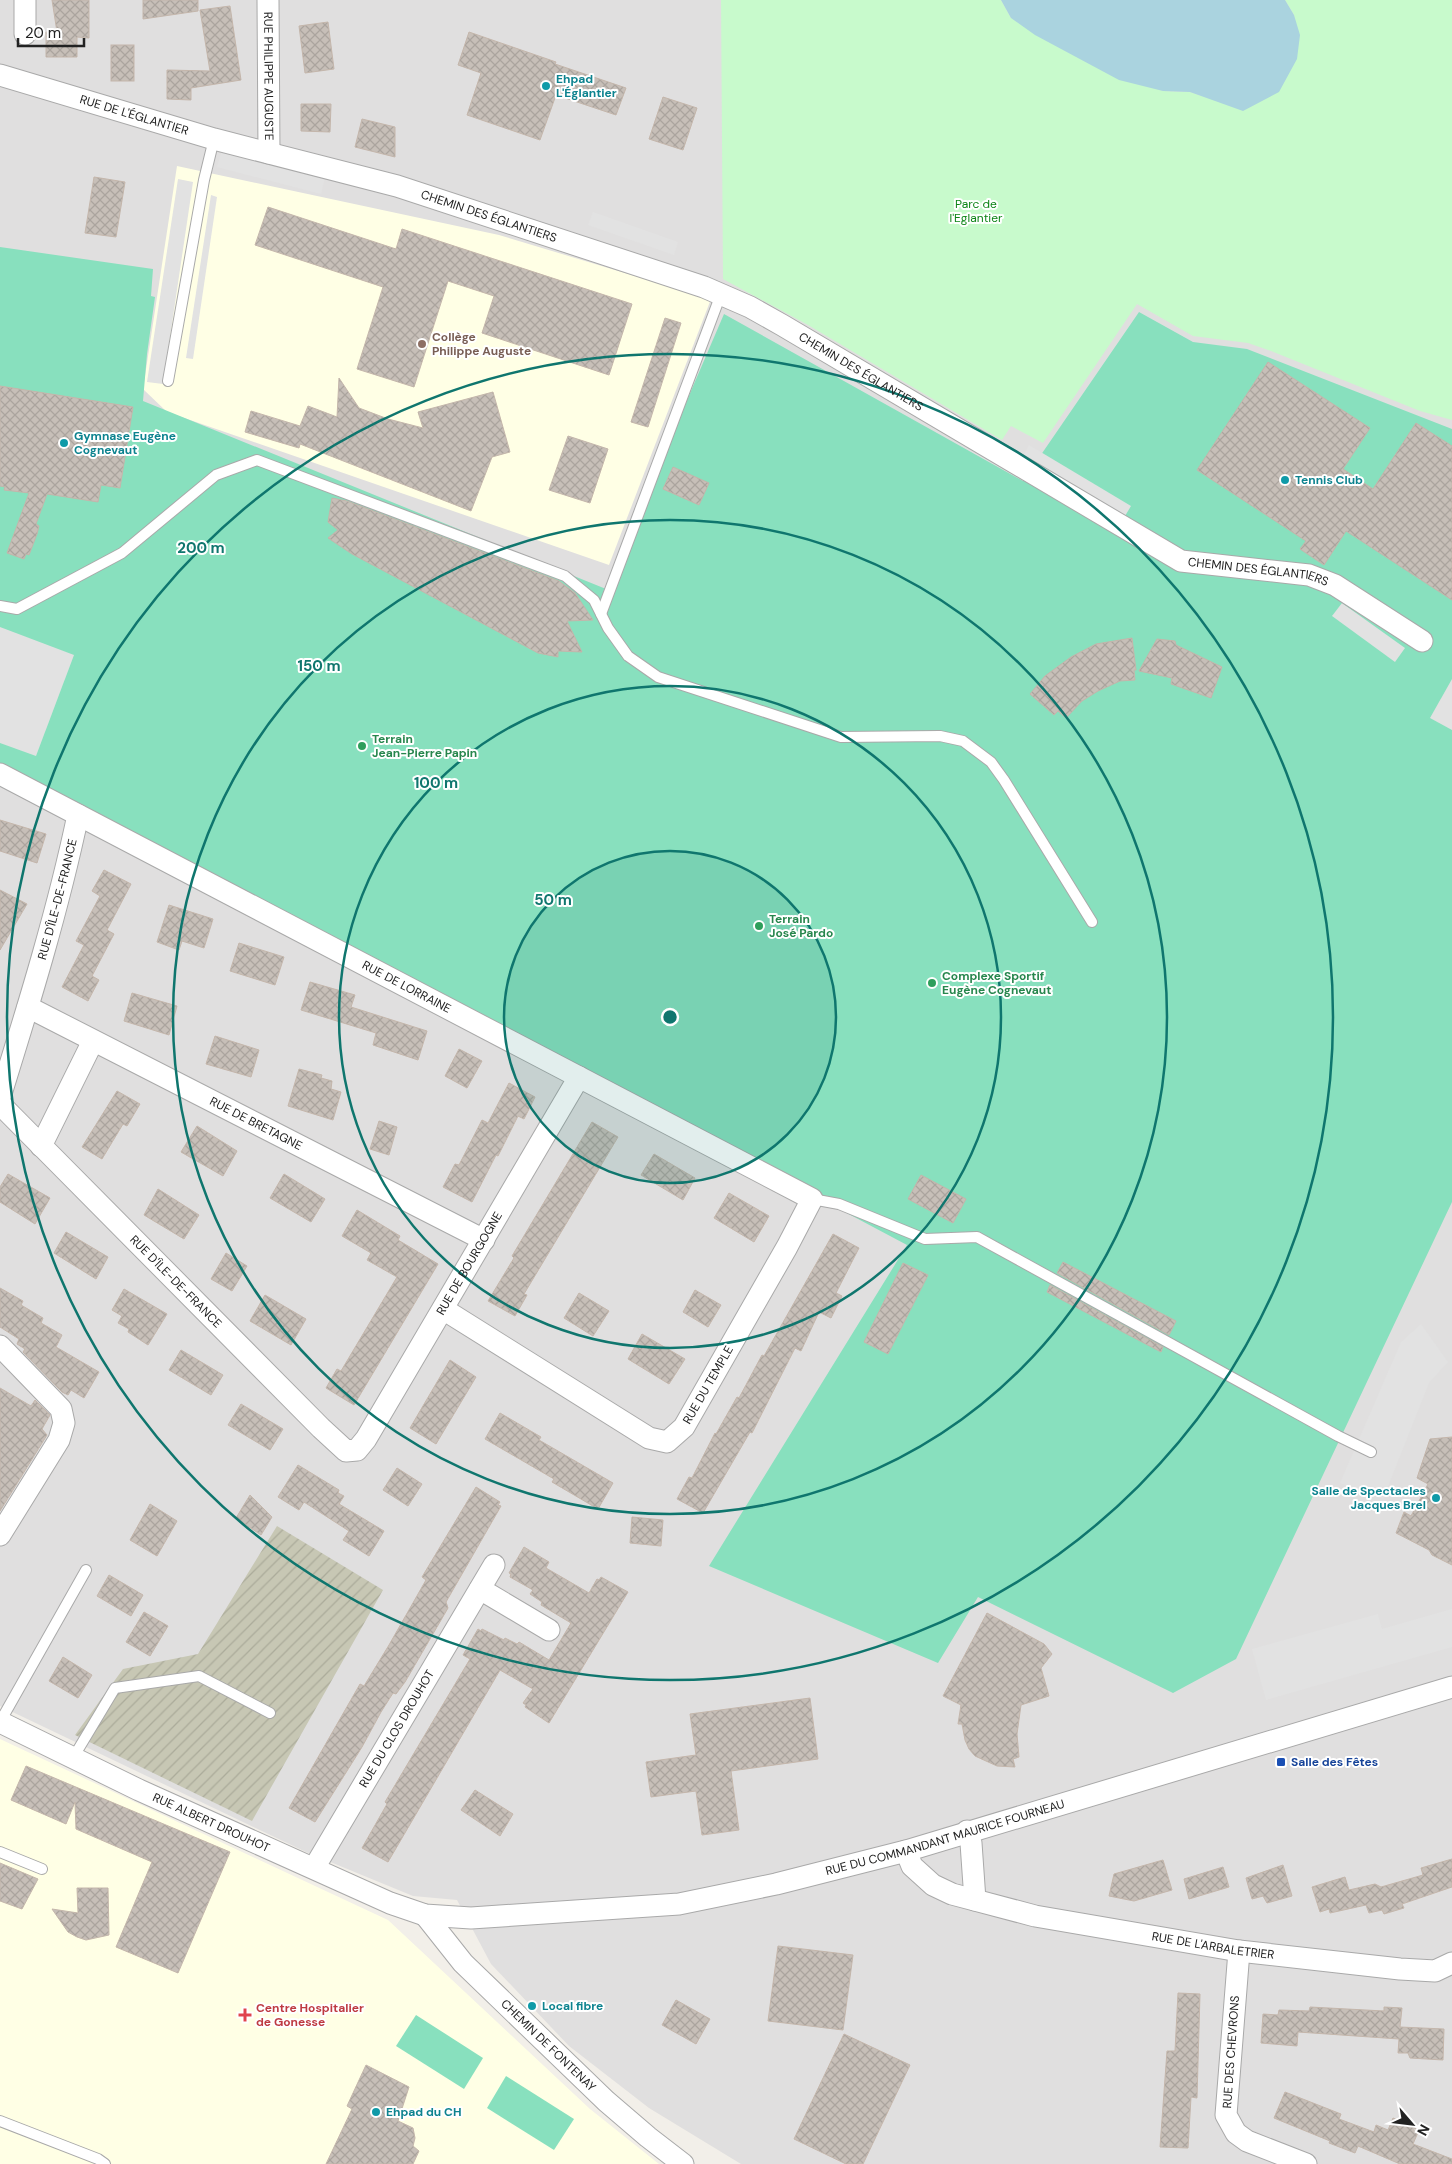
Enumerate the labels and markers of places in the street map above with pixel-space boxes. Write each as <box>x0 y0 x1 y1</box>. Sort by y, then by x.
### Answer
place label: Ehpad L'Églantier <box>556 71 617 101</box>
marker: Ehpad L'Églantier <box>540 80 552 92</box>
place label: Collège Philippe Auguste <box>432 329 531 359</box>
marker: Collège Philippe Auguste <box>416 338 428 350</box>
place label: Gymnase Eugène Cognevaut <box>74 428 176 458</box>
marker: Gymnase Eugène Cognevaut <box>58 437 70 449</box>
place label: Tennis Club <box>1295 472 1363 488</box>
marker: Tennis Club <box>1279 474 1291 486</box>
place label: Terrain Jean-Pierre Papin <box>372 731 477 761</box>
marker: Terrain Jean-Pierre Papin <box>356 740 368 752</box>
place label: Terrain José Pardo <box>769 911 833 941</box>
marker: Terrain José Pardo <box>753 920 765 932</box>
place label: Complexe Sportif Eugène Cognevaut <box>942 968 1051 998</box>
marker: Complexe Sportif Eugène Cognevaut <box>926 977 938 989</box>
centre of rings <box>661 1008 679 1026</box>
place label: Salle de Spectacles Jacques Brel <box>1311 1483 1426 1513</box>
marker: Salle de Spectacles Jacques Brel <box>1430 1492 1442 1504</box>
place label: Salle des Fêtes <box>1291 1754 1378 1770</box>
marker: Salle des Fêtes <box>1275 1756 1287 1768</box>
place label: Local fibre <box>542 1998 603 2014</box>
place label: Centre Hospitalier de Gonesse <box>256 2000 364 2030</box>
marker: Local fibre <box>526 2000 538 2012</box>
marker: Centre Hospitalier de Gonesse <box>238 2008 252 2022</box>
place label: Ehpad du CH <box>386 2104 461 2120</box>
marker: Ehpad du CH <box>370 2106 382 2118</box>

